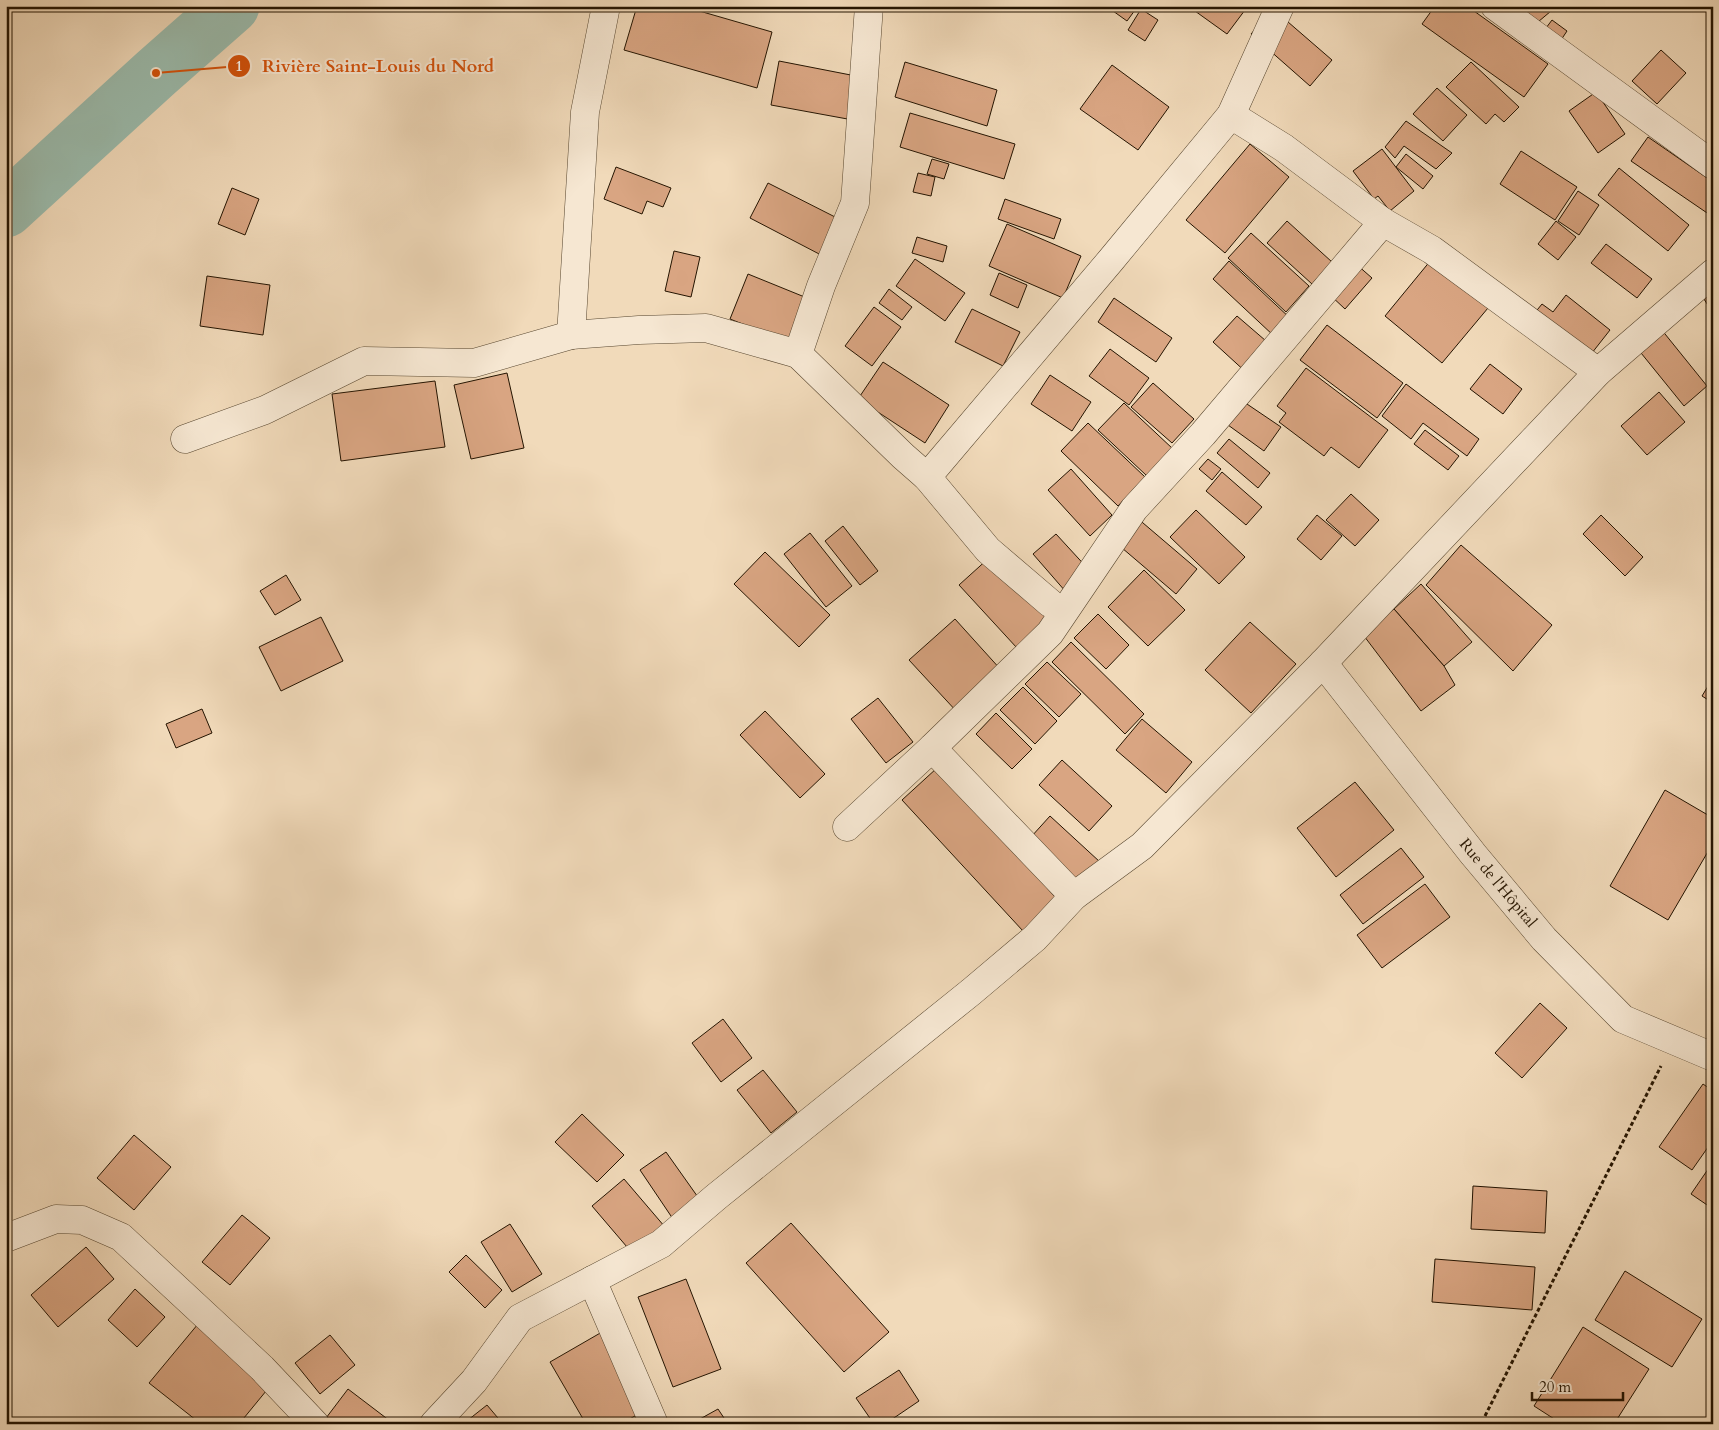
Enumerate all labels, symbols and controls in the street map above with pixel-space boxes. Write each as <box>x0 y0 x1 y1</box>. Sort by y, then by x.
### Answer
callout: Rivière Saint-Louis du Nord <box>227 49 504 82</box>
text: Rivière Saint-Louis du Nord <box>262 54 495 79</box>
text: 1 <box>235 56 243 76</box>
street label: Rue de l'Hôpital <box>1454 834 1542 932</box>
scale bar <box>1532 1370 1623 1402</box>
text: 20 m <box>1539 1377 1571 1397</box>

